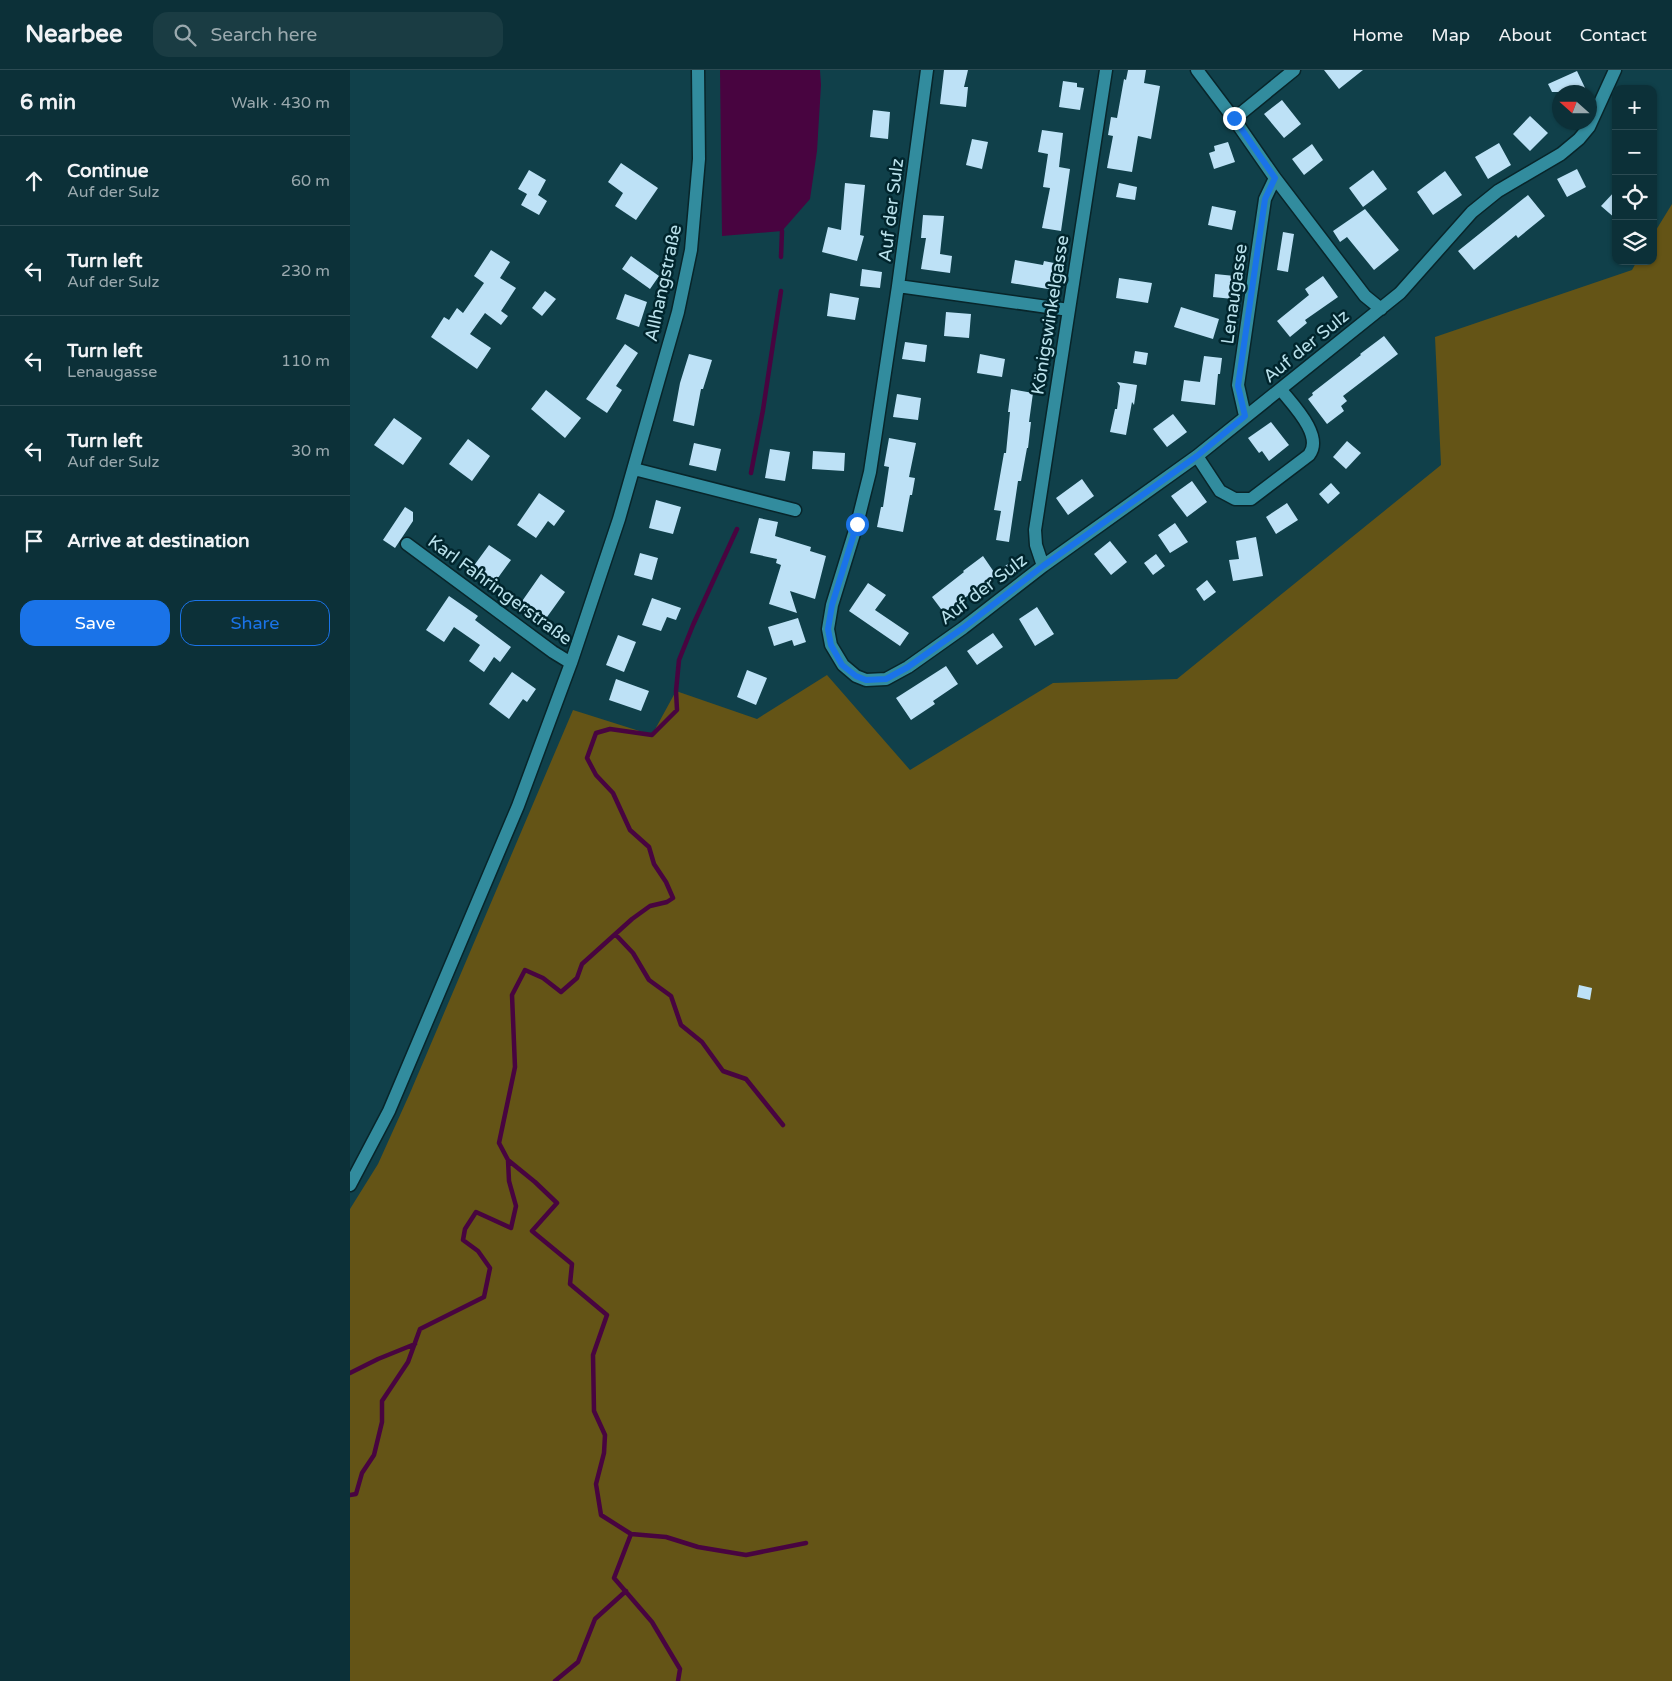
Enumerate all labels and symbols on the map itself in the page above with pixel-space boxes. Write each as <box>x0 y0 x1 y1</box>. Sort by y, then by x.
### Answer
north arrow <box>1552 85 1597 130</box>
route end <box>1223 107 1246 130</box>
street label: Auf der Sulz <box>874 157 908 263</box>
street label: Allhangstraße <box>640 222 686 344</box>
street label: Königswinkelgasse <box>1027 234 1073 396</box>
street label: Lenaugasse <box>1216 242 1252 346</box>
street label: Auf der Sulz <box>1259 305 1353 387</box>
route start <box>846 513 869 536</box>
street label: Karl Fahringerstraße <box>423 530 577 650</box>
street label: Auf der Sulz <box>935 549 1031 629</box>

